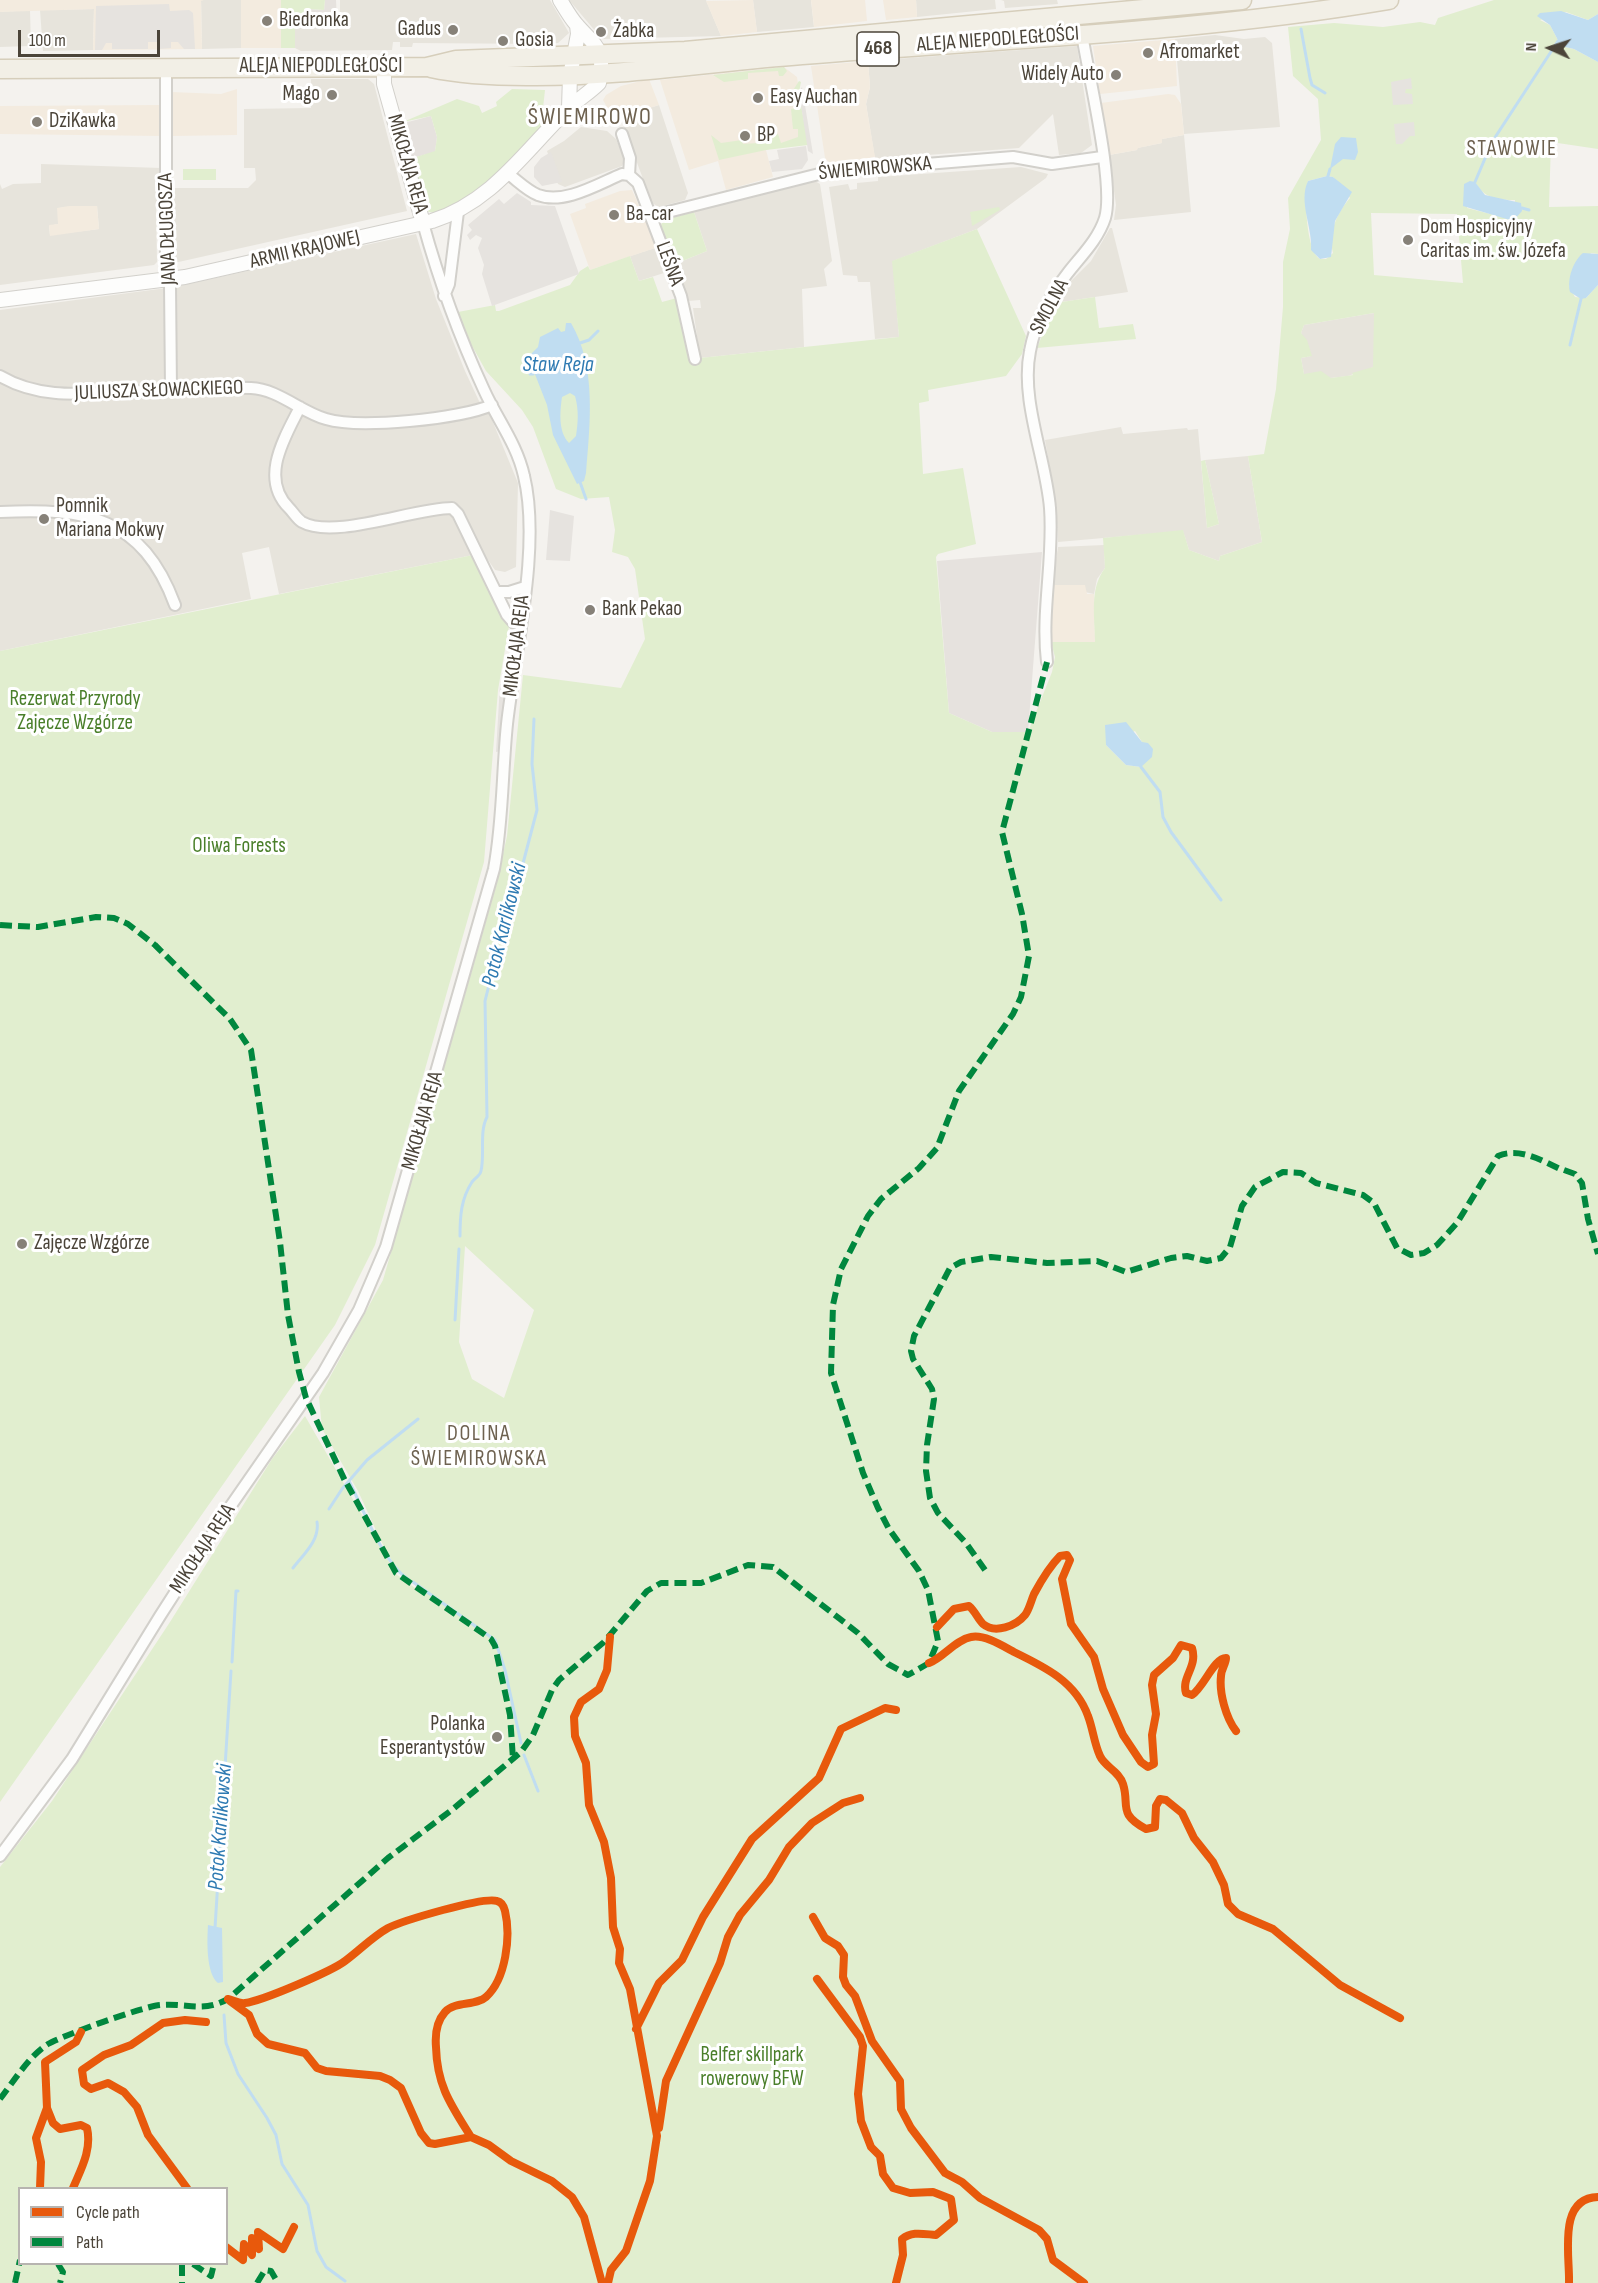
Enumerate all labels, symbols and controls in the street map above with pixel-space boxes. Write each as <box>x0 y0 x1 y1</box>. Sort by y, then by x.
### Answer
place label: Biedronka <box>279 8 349 34</box>
marker: Biedronka <box>260 14 274 28</box>
place label: Gadus <box>397 17 441 43</box>
scale bar <box>21 18 164 56</box>
north arrow <box>1520 18 1580 78</box>
place label: Żabka <box>613 19 654 45</box>
street label: ALEJA NIEPODLEGŁOŚCI <box>916 22 1080 58</box>
marker: Gadus <box>446 23 460 37</box>
marker: Żabka <box>594 25 608 39</box>
place label: Gosia <box>515 28 554 54</box>
text: 100 m <box>29 30 66 51</box>
road number: 468 <box>857 32 899 66</box>
marker: Gosia <box>496 34 510 48</box>
place label: Afromarket <box>1160 40 1240 66</box>
text: N <box>1522 42 1541 52</box>
marker: Afromarket <box>1141 46 1155 60</box>
street label: ALEJA NIEPODLEGŁOŚCI <box>240 54 402 80</box>
place label: Widely Auto <box>1021 62 1104 88</box>
marker: Widely Auto <box>1109 68 1123 82</box>
place label: Mago <box>282 82 320 108</box>
place label: Easy Auchan <box>770 85 858 111</box>
marker: Mago <box>325 88 339 102</box>
marker: Easy Auchan <box>751 91 765 105</box>
district label: ŚWIEMIROWO <box>528 104 652 132</box>
place label: DziKawka <box>49 109 116 135</box>
street label: MIKOŁAJA REJA <box>381 112 433 216</box>
marker: DziKawka <box>30 115 44 129</box>
place label: BP <box>757 123 775 149</box>
marker: BP <box>738 129 752 143</box>
district label: STAWOWIE <box>1467 136 1557 162</box>
street label: ŚWIEMIROWSKA <box>818 152 932 186</box>
street label: JANA DŁUGOSZA <box>153 173 183 285</box>
place label: Ba-car <box>626 202 673 228</box>
marker: Ba-car <box>607 208 621 222</box>
place label: Dom Hospicyjny Caritas im. św. Józefa <box>1420 215 1566 265</box>
street label: ARMII KRAJOWEJ <box>247 225 363 275</box>
marker: Dom Hospicyjny Caritas im. św. Józefa <box>1401 233 1415 247</box>
street label: LEŚNA <box>649 238 689 290</box>
street label: SMOLNA <box>1025 275 1075 339</box>
water label: Staw Reja <box>522 352 594 378</box>
street label: JULIUSZA SŁOWACKIEGO <box>74 375 244 407</box>
place label: Pomnik Mariana Mokwy <box>56 494 164 544</box>
marker: Pomnik Mariana Mokwy <box>37 512 51 526</box>
street label: MIKOŁAJA REJA <box>498 594 536 698</box>
place label: Bank Pekao <box>602 597 682 623</box>
marker: Bank Pekao <box>583 603 597 617</box>
park label: Rezerwat Przyrody Zajęcze Wzgórze <box>9 687 141 737</box>
park label: Oliwa Forests <box>192 834 286 860</box>
water label: Potok Karlikowski <box>477 860 533 990</box>
street label: MIKOŁAJA REJA <box>397 1069 449 1173</box>
place label: Zajęcze Wzgórze <box>34 1231 150 1257</box>
marker: Zajęcze Wzgórze <box>15 1237 29 1251</box>
district label: DOLINA ŚWIEMIROWSKA <box>411 1421 547 1472</box>
street label: MIKOŁAJA REJA <box>165 1499 241 1599</box>
place label: Polanka Esperantystów <box>380 1712 485 1762</box>
marker: Polanka Esperantystów <box>490 1730 504 1744</box>
water label: Potok Karlikowski <box>203 1763 239 1891</box>
park label: Belfer skillpark rowerowy BFW <box>700 2043 804 2093</box>
legend <box>18 2187 228 2265</box>
text: Cycle path <box>76 2202 140 2223</box>
text: Path <box>76 2232 104 2253</box>

